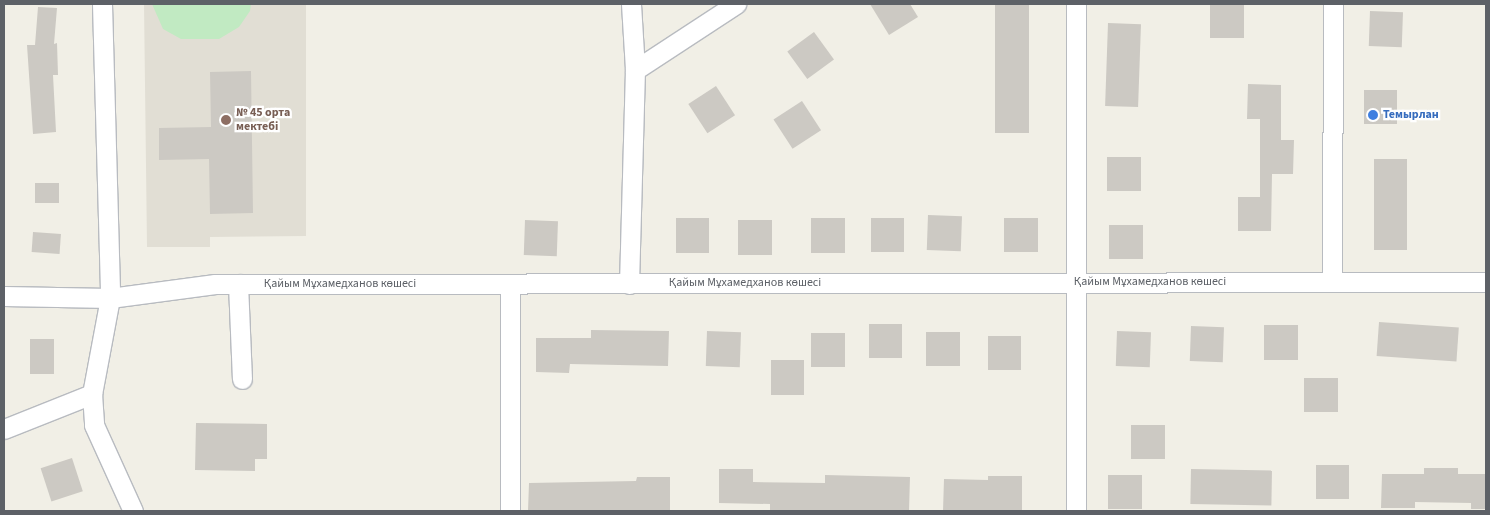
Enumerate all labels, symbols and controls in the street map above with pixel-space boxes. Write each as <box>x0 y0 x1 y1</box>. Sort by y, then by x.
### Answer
place label: № 45 орта мектебі <box>236 106 290 134</box>
place label: Темырлан <box>1383 108 1439 122</box>
marker: Темырлан <box>1367 109 1379 121</box>
marker: № 45 орта мектебі <box>220 114 232 126</box>
street label: Қайым Мұхамедханов көшесі <box>1074 275 1226 289</box>
street label: Қайым Мұхамедханов көшесі <box>669 276 821 290</box>
street label: Қайым Мұхамедханов көшесі <box>264 277 416 291</box>

